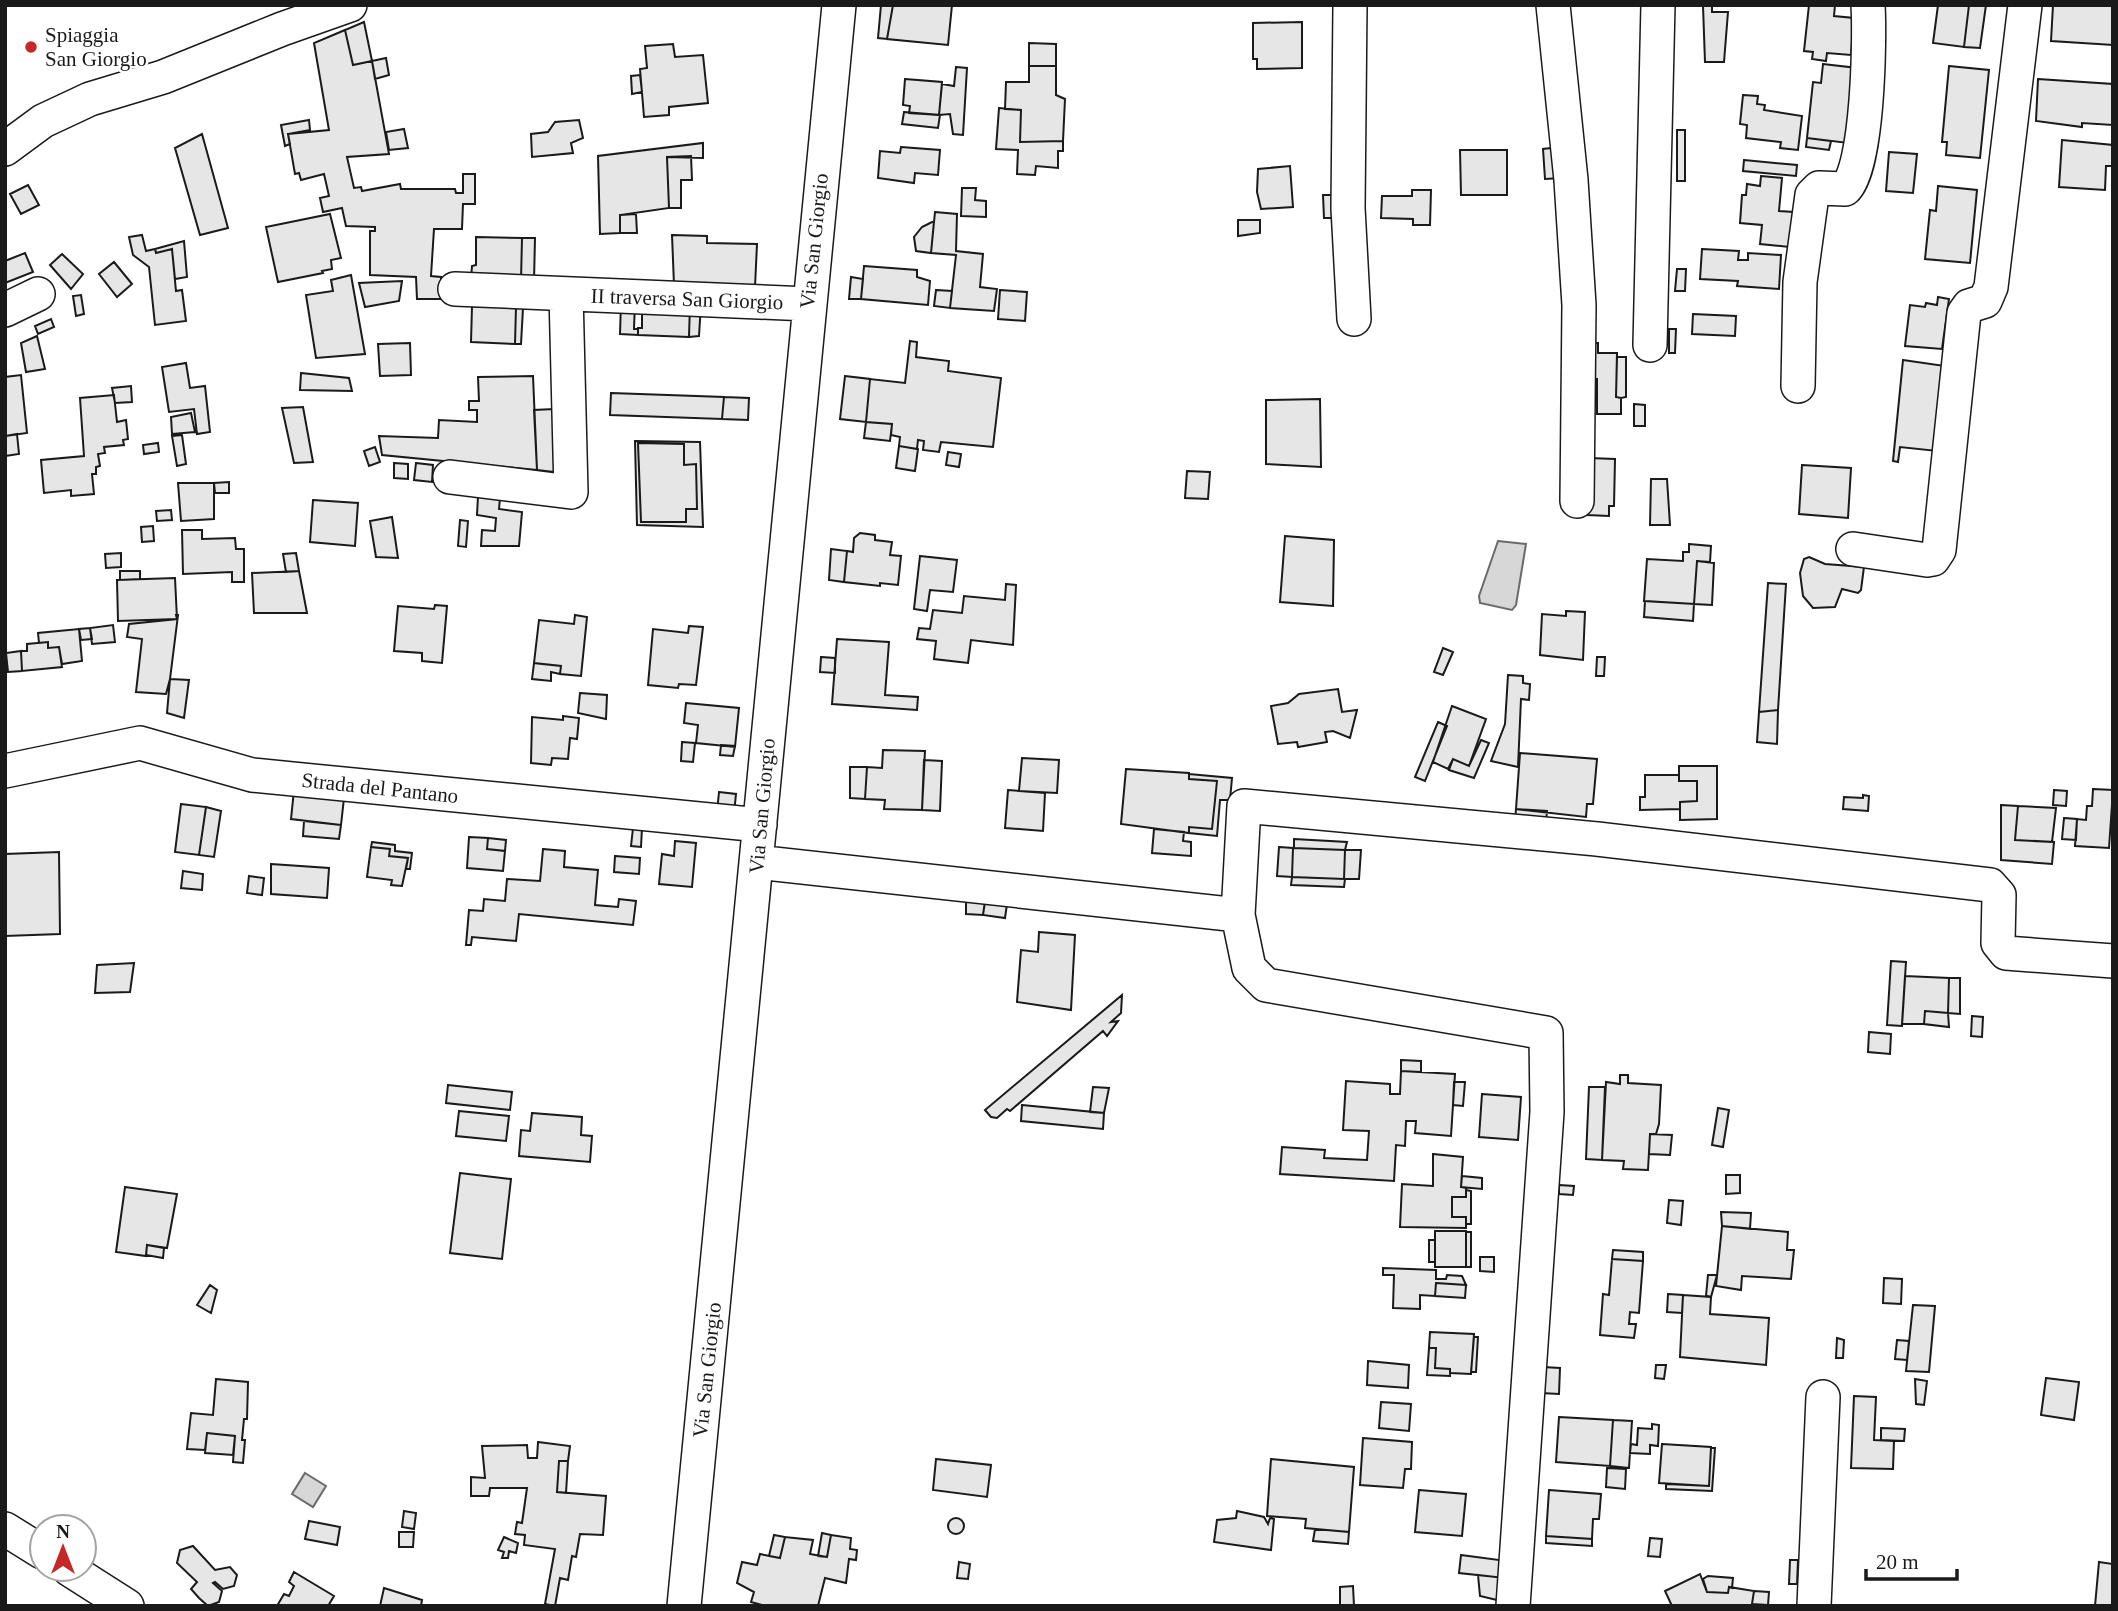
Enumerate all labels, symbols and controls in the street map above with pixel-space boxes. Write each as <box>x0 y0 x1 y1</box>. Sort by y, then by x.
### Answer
place label: Spiaggia San Giorgio <box>45 23 147 71</box>
marker: Spiaggia San Giorgio <box>23 39 39 55</box>
street label: Via San Giorgio <box>795 172 833 310</box>
street label: II traversa San Giorgio <box>590 284 784 314</box>
street label: Via San Giorgio <box>744 737 780 875</box>
street label: Strada del Pantano <box>300 768 460 808</box>
street label: Via San Giorgio <box>688 1301 726 1439</box>
north arrow <box>28 1513 98 1583</box>
text: N <box>56 1521 70 1542</box>
scale bar <box>1866 1538 1957 1582</box>
text: 20 m <box>1876 1550 1919 1574</box>

